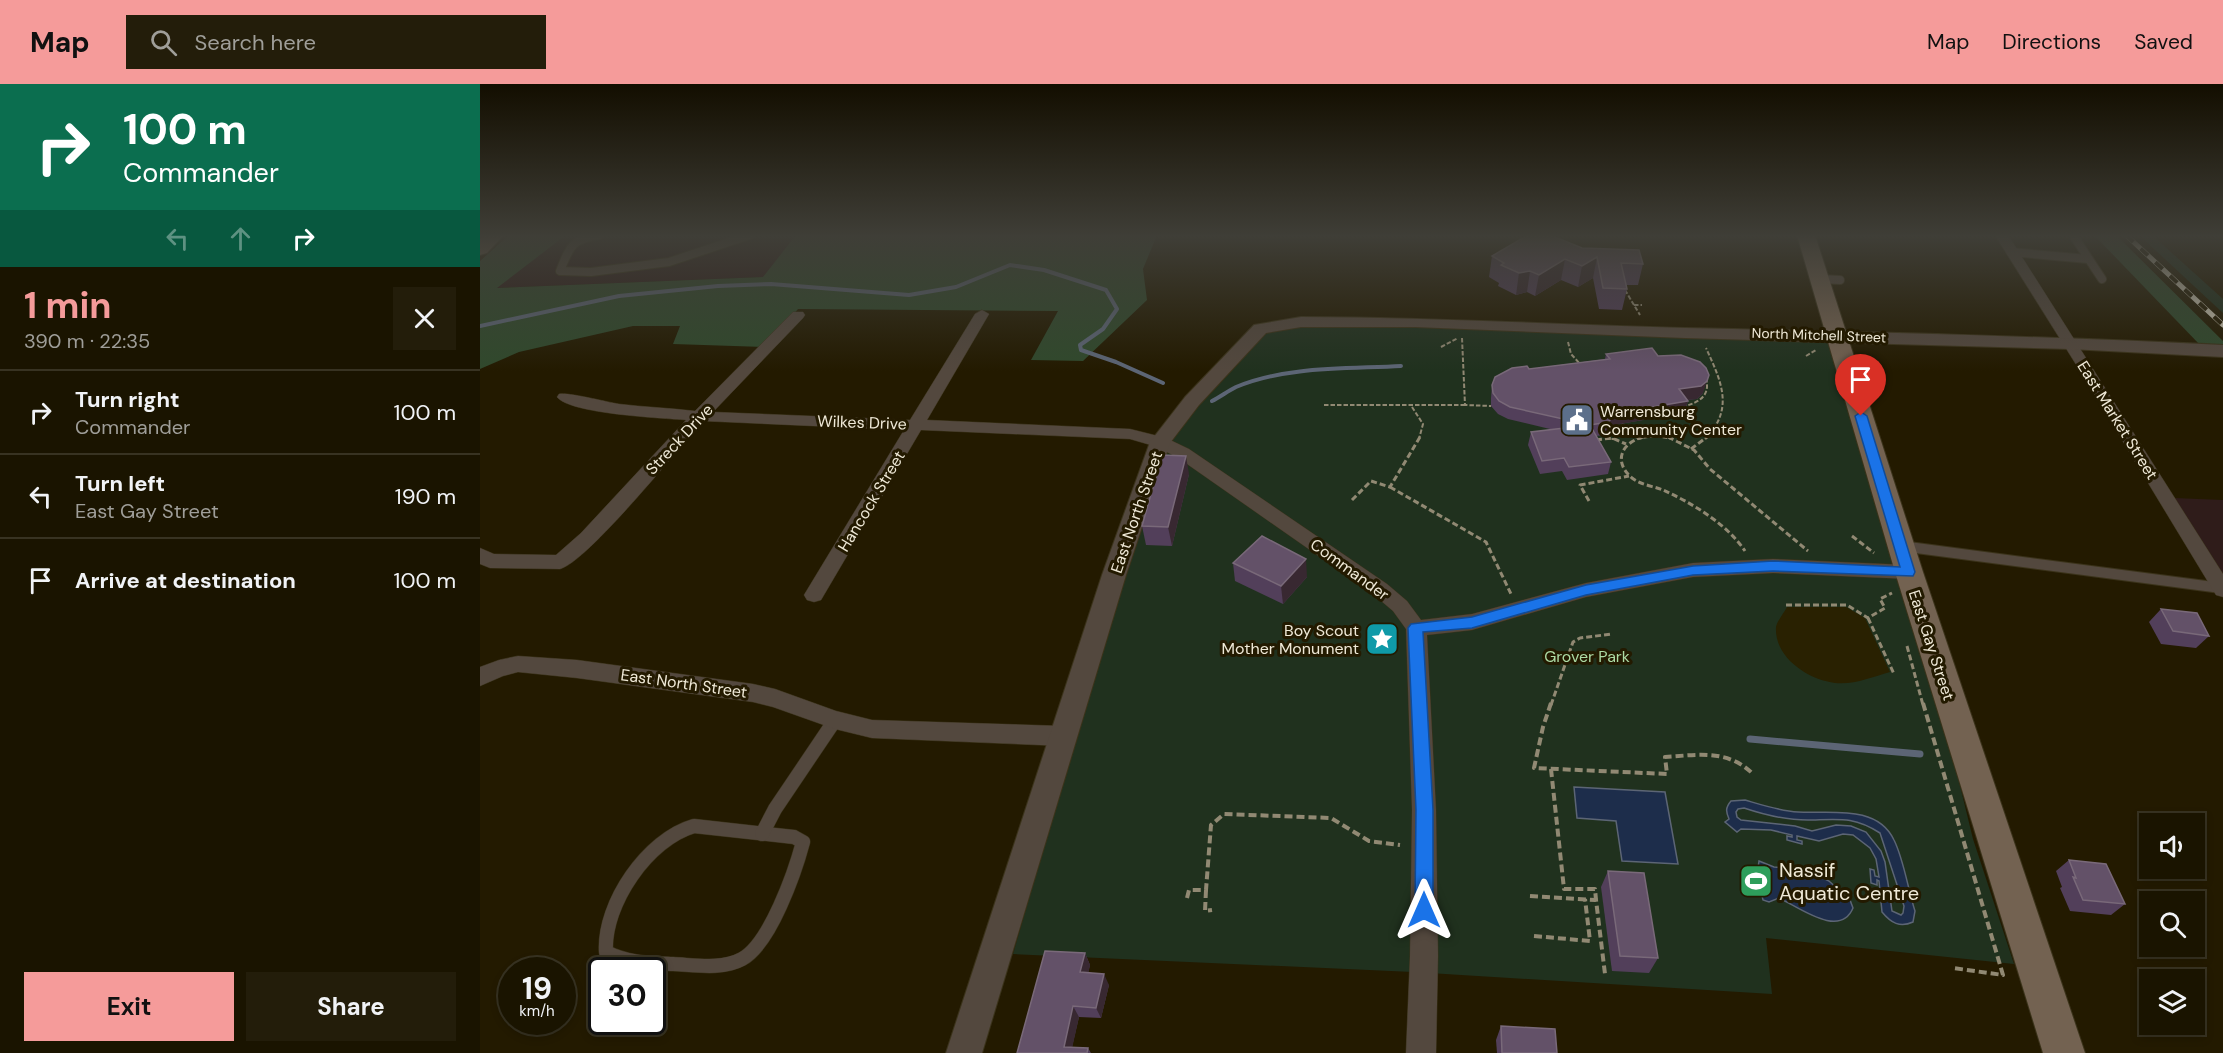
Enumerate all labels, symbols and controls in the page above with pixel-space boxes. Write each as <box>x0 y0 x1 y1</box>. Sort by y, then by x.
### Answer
search box <box>126 15 546 69</box>
text: Map <box>30 24 90 61</box>
icon: search <box>147 26 180 59</box>
text: Search here <box>195 28 316 57</box>
text: Map <box>1927 28 1969 56</box>
text: Directions <box>2002 28 2101 56</box>
text: Saved <box>2134 28 2193 56</box>
text: 100 m <box>123 102 247 157</box>
icon: right <box>24 108 102 186</box>
text: Commander <box>123 155 279 190</box>
icon: left <box>161 222 194 255</box>
icon: ahead <box>224 222 257 255</box>
icon: right <box>287 222 320 255</box>
text: 1 min <box>24 282 112 329</box>
button: close <box>393 287 456 350</box>
street label: North Mitchell Street <box>1751 324 1887 346</box>
text: 390 m · 22:35 <box>24 328 150 354</box>
pin <box>1835 354 1886 416</box>
street label: East Market Street <box>2073 357 2163 484</box>
icon: arrive <box>1844 363 1877 396</box>
text: Turn right <box>75 385 180 414</box>
icon: right <box>24 396 57 429</box>
text: 100 m <box>394 398 456 427</box>
street label: Streck Drive <box>641 399 718 479</box>
place label: Warrensburg Community Center <box>1600 401 1742 440</box>
public building icon: Warrensburg Community Center <box>1559 402 1595 438</box>
street label: Wilkes Drive <box>817 410 907 435</box>
text: Commander <box>75 414 191 440</box>
street label: Hancock Street <box>833 447 910 556</box>
street label: East North Street <box>1106 448 1167 576</box>
text: Turn left <box>75 469 165 498</box>
icon: left <box>24 480 57 513</box>
text: 190 m <box>395 482 456 511</box>
text: East Gay Street <box>75 498 219 524</box>
street label: Commander <box>1306 534 1393 605</box>
icon: arrive <box>24 564 57 597</box>
text: Arrive at destination <box>75 566 296 595</box>
text: 100 m <box>394 566 456 595</box>
street label: East Gay Street <box>1904 587 1959 703</box>
place label: Boy Scout Mother Monument <box>1222 620 1359 659</box>
place icon: Boy Scout Mother Monument <box>1364 621 1400 657</box>
park label: Grover Park <box>1544 646 1630 667</box>
street label: East North Street <box>619 664 749 703</box>
map controls <box>2139 813 2205 1035</box>
button: sound <box>2139 813 2205 879</box>
place label: Nassif Aquatic Centre <box>1779 857 1919 906</box>
sports icon: Nassif Aquatic Centre <box>1738 863 1774 899</box>
position arrow <box>1392 878 1456 942</box>
button: search <box>2139 891 2205 957</box>
speed limit sign: 30 <box>588 957 666 1035</box>
text: 19 <box>522 969 552 1008</box>
button: layers <box>2139 969 2205 1035</box>
button: Exit <box>24 972 234 1041</box>
button: Share <box>246 972 456 1041</box>
text: km/h <box>519 1001 555 1021</box>

